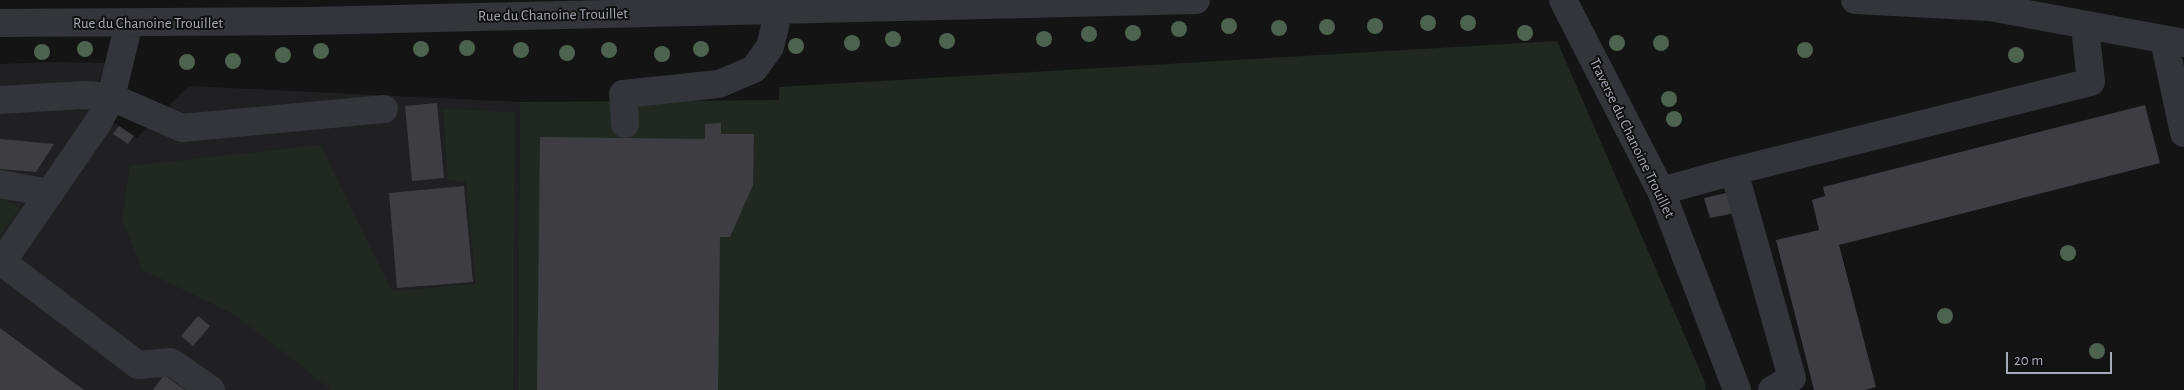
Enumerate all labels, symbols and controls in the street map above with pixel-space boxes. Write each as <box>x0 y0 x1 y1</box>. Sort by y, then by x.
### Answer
street label: Rue du Chanoine Trouillet <box>478 5 628 25</box>
street label: Rue du Chanoine Trouillet <box>73 14 223 32</box>
street label: Traverse du Chanoine Trouillet <box>1585 55 1679 221</box>
scale bar <box>2009 342 2115 374</box>
text: 20 m <box>2014 353 2043 368</box>

